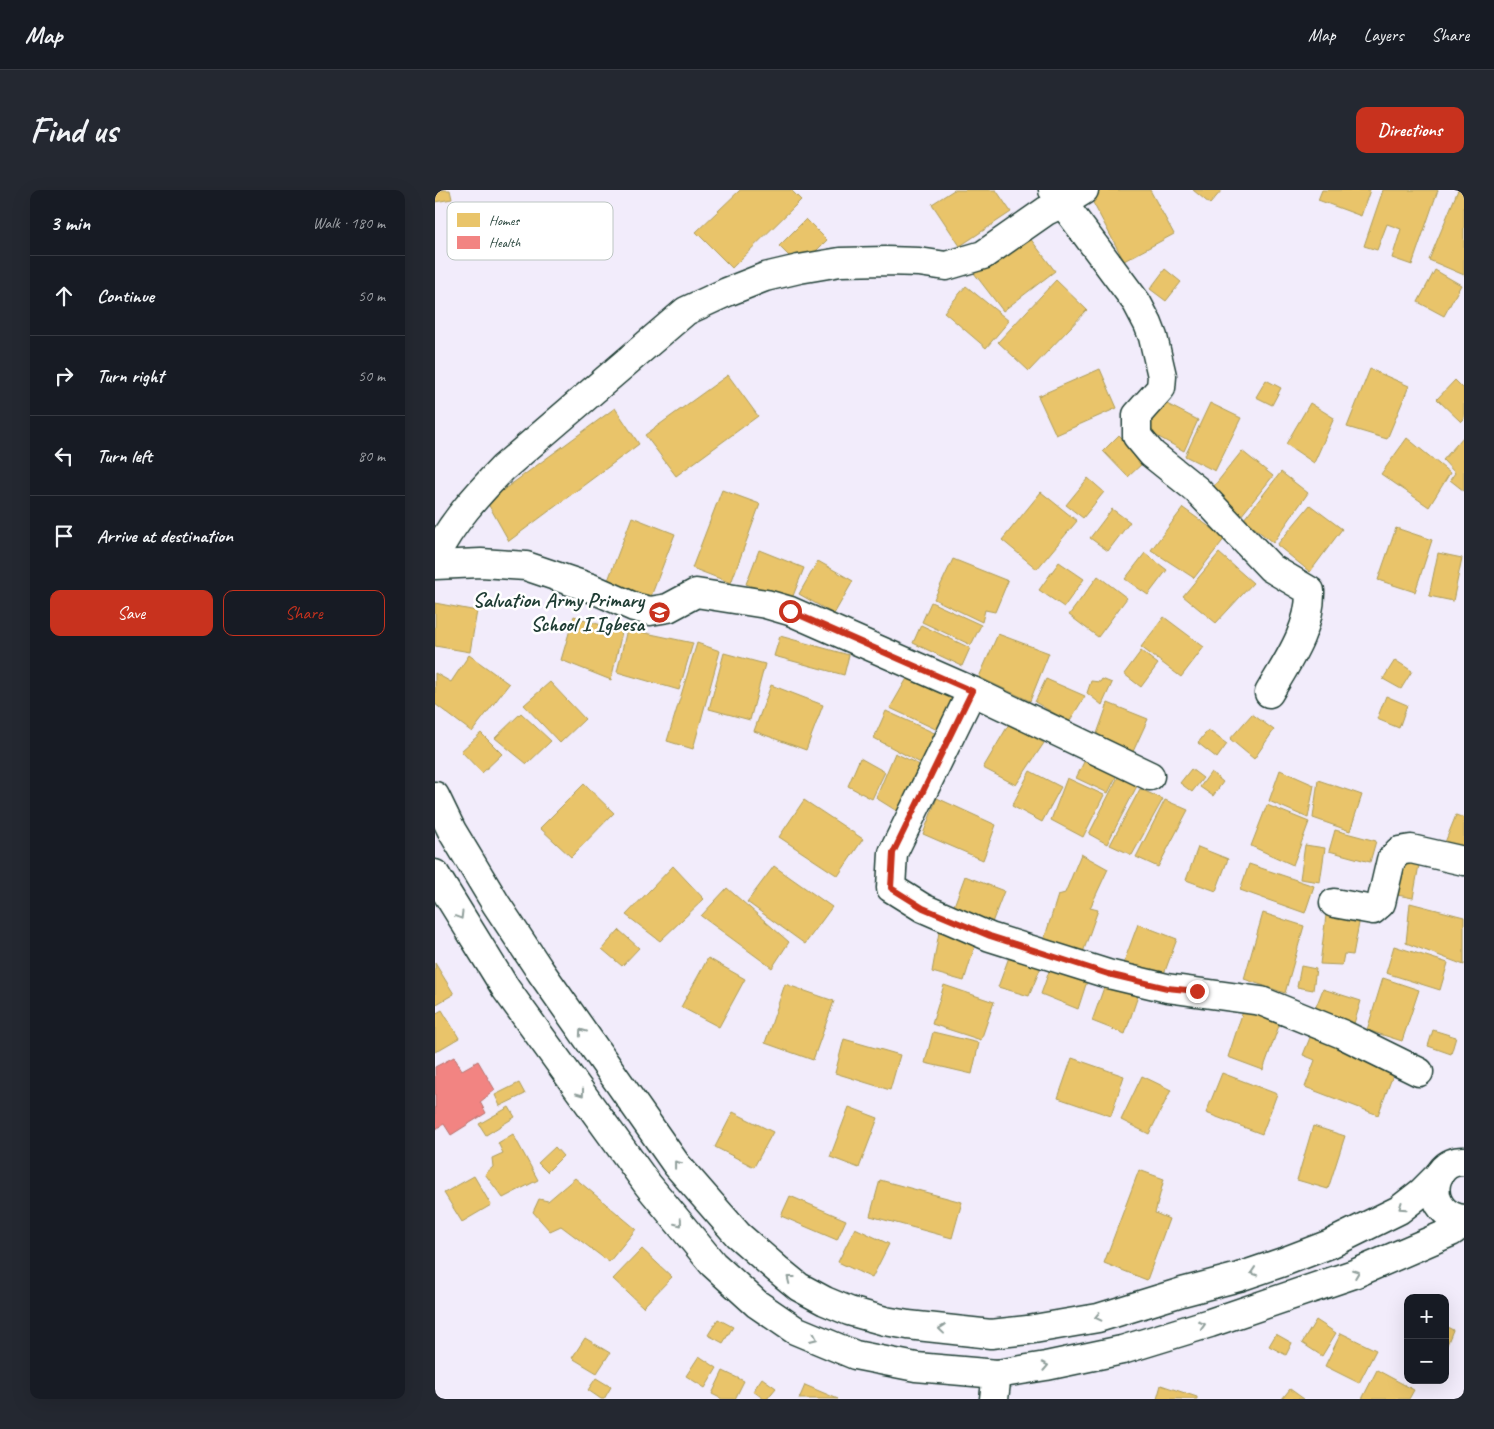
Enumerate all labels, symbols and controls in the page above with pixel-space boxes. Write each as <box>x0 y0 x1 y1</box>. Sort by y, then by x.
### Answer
text: Map <box>25 20 62 50</box>
text: Map <box>1308 24 1336 46</box>
text: Layers <box>1364 24 1403 46</box>
text: Share <box>1431 24 1469 46</box>
button: Directions <box>1356 107 1464 153</box>
text: Find us <box>30 108 117 153</box>
legend <box>447 202 613 260</box>
text: 3 min <box>50 210 90 236</box>
text: Homes <box>489 212 520 229</box>
text: Walk · 180 m <box>313 213 385 233</box>
text: Health <box>489 234 521 251</box>
icon: ahead <box>50 282 78 310</box>
text: Continue <box>97 284 154 308</box>
text: 50 m <box>358 286 385 306</box>
icon: right <box>50 362 78 390</box>
text: Turn right <box>97 364 164 388</box>
text: 50 m <box>358 366 385 386</box>
icon: left <box>50 442 78 470</box>
text: Turn left <box>97 444 152 468</box>
text: 80 m <box>358 446 385 466</box>
icon: arrive <box>50 522 78 550</box>
text: Arrive at destination <box>97 524 233 548</box>
place label: Salvation Army Primary School I Igbesa <box>472 587 646 637</box>
button: Save <box>50 590 213 636</box>
button: Share <box>223 590 385 636</box>
school or university icon: Salvation Army Primary School I Igbesa <box>648 600 672 624</box>
route start <box>779 600 802 623</box>
one-way arrow <box>453 910 463 919</box>
route end <box>1186 980 1209 1003</box>
one-way arrow <box>579 1028 588 1037</box>
one-way arrow <box>575 1088 584 1097</box>
one-way arrow <box>674 1161 682 1170</box>
one-way arrow <box>1398 1201 1408 1210</box>
one-way arrow <box>674 1217 683 1226</box>
one-way arrow <box>1250 1266 1258 1276</box>
one-way arrow <box>1351 1269 1360 1279</box>
one-way arrow <box>787 1277 796 1285</box>
map controls <box>1404 1294 1449 1384</box>
button: + <box>1404 1294 1449 1339</box>
one-way arrow <box>1093 1311 1102 1322</box>
one-way arrow <box>1197 1321 1206 1331</box>
one-way arrow <box>938 1324 946 1335</box>
one-way arrow <box>809 1332 818 1342</box>
button: − <box>1404 1339 1449 1384</box>
one-way arrow <box>1040 1361 1049 1371</box>

